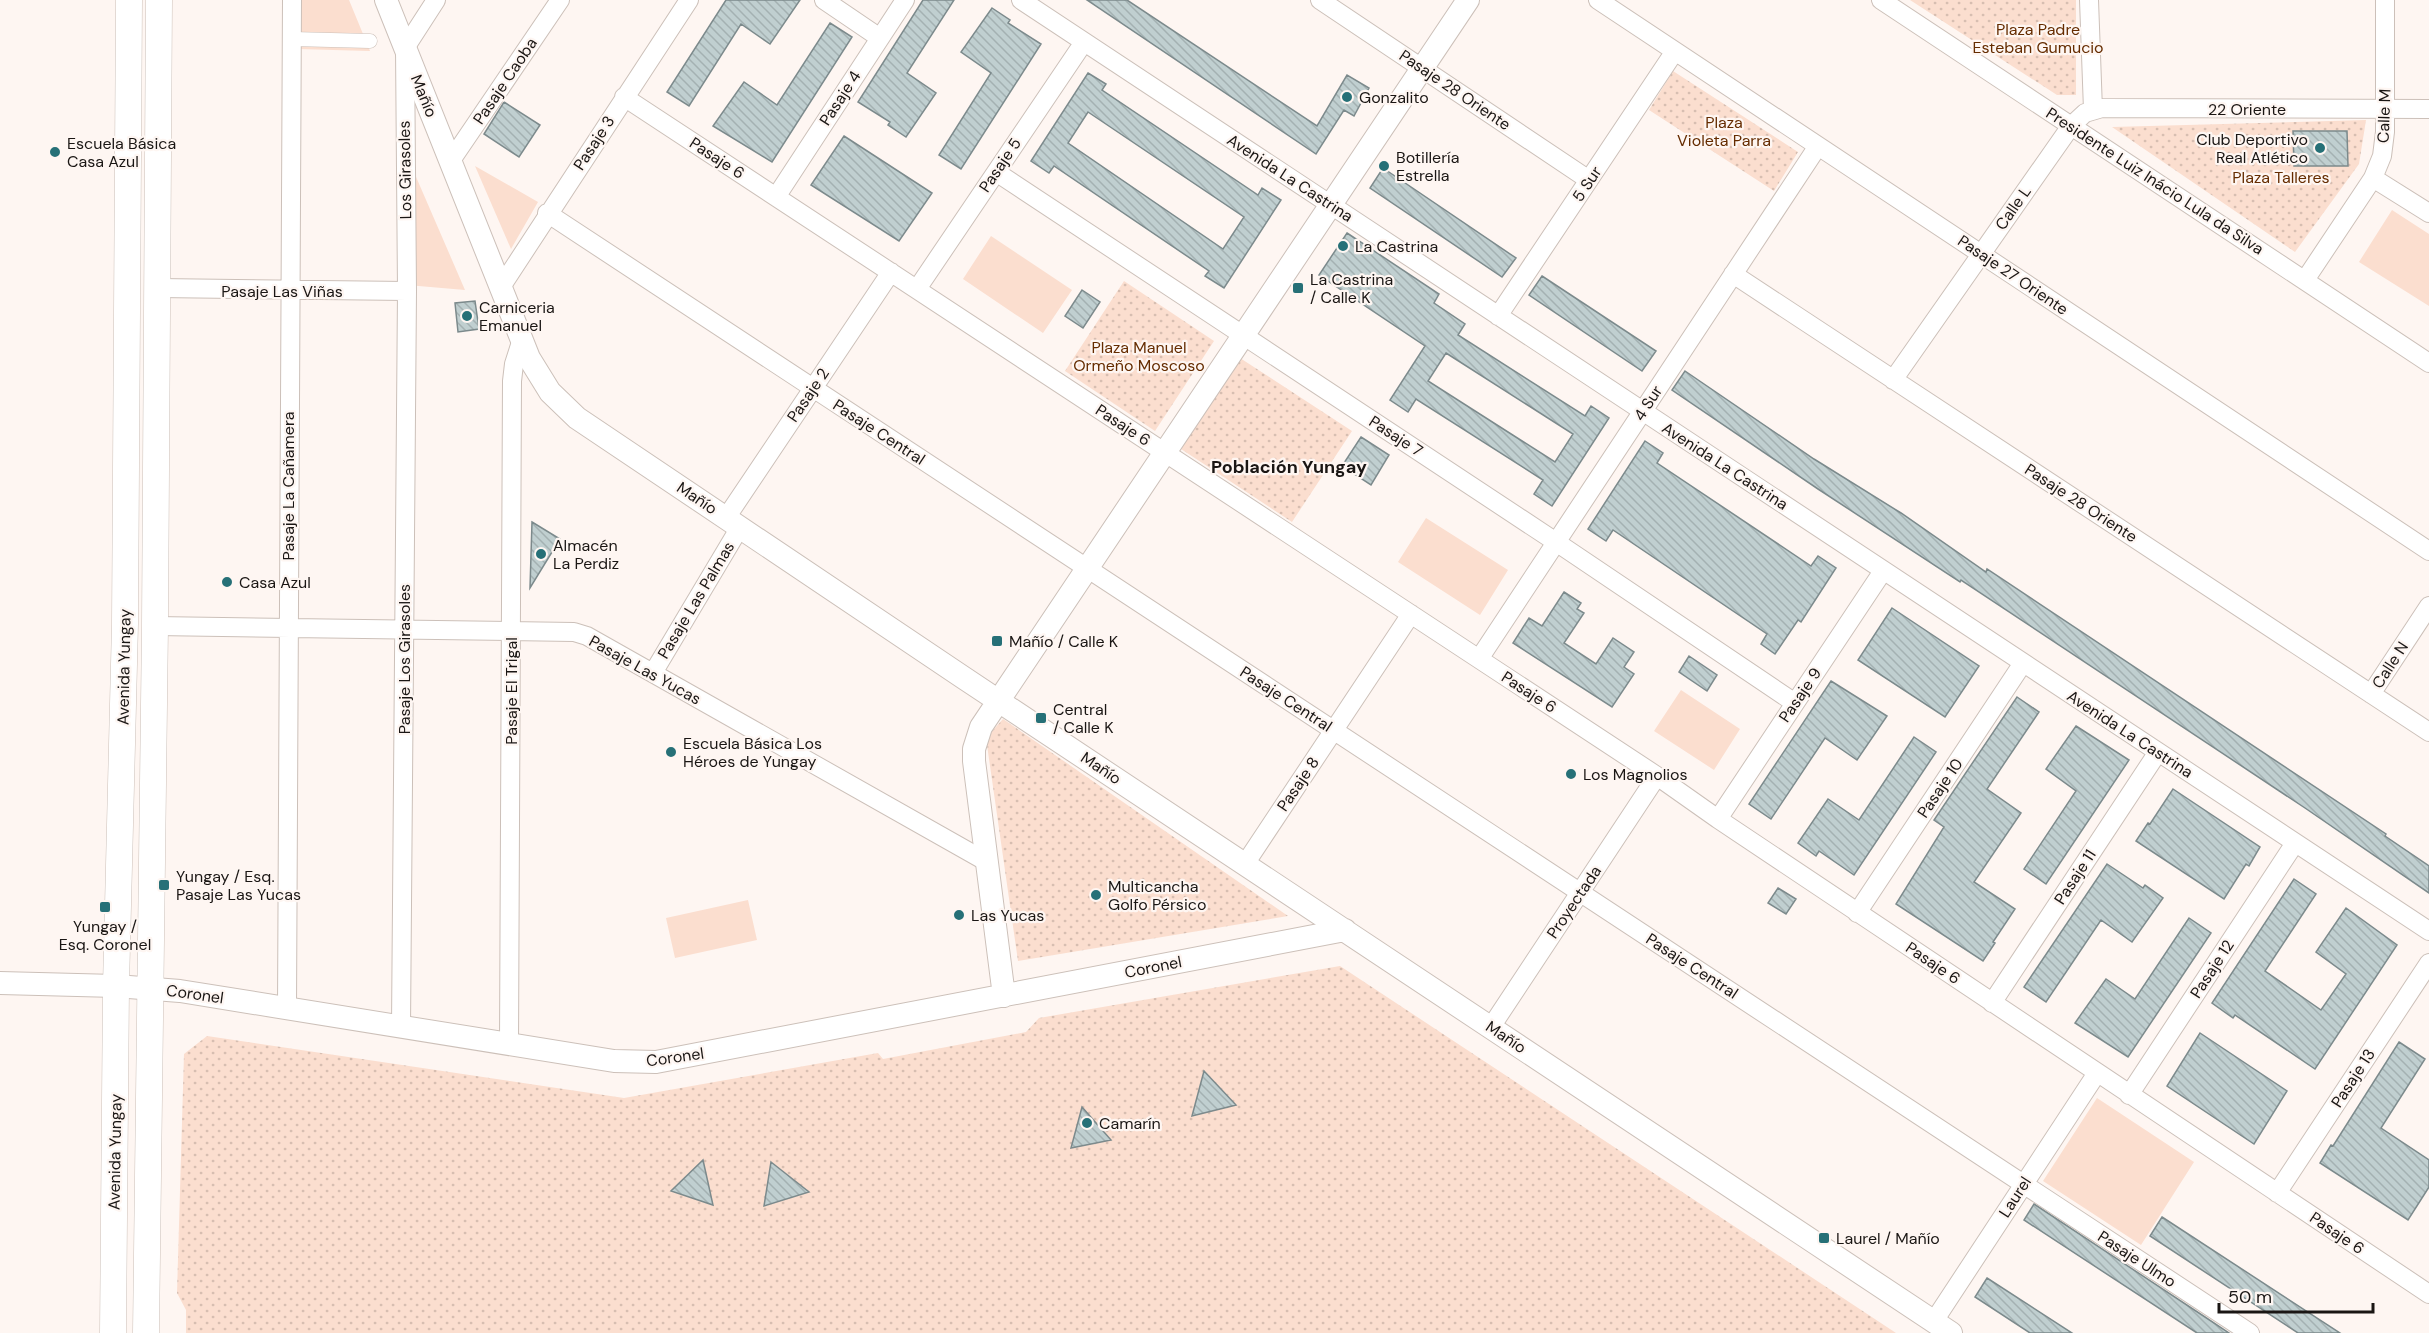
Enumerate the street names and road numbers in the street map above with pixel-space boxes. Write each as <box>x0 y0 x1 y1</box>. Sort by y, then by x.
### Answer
street label: Pasaje Caoba <box>468 34 542 128</box>
street label: Pasaje 28 Oriente <box>1395 45 1515 135</box>
street label: Pasaje 4 <box>815 66 866 129</box>
street label: Mañío <box>406 71 442 121</box>
street label: Calle M <box>2373 89 2395 143</box>
street label: 22 Oriente <box>2208 99 2286 120</box>
street label: Presidente Luiz Inácio Lula da Silva <box>2042 103 2268 259</box>
street label: Pasaje 3 <box>569 112 619 174</box>
street label: Los Girasoles <box>394 120 416 220</box>
street label: Avenida La Castrina <box>1223 129 1357 227</box>
street label: Pasaje 6 <box>685 132 749 184</box>
street label: Pasaje 5 <box>974 134 1026 196</box>
street label: 5 Sur <box>1568 162 1606 206</box>
street label: Calle L <box>1990 182 2036 234</box>
street label: Pasaje 27 Oriente <box>1954 230 2072 320</box>
street label: Pasaje Las Viñas <box>221 281 343 302</box>
street label: Pasaje 2 <box>782 364 834 426</box>
street label: 4 Sur <box>1629 381 1667 425</box>
street label: Pasaje Central <box>829 394 929 470</box>
street label: Pasaje 6 <box>1091 399 1155 451</box>
street label: Pasaje La Cañamera <box>278 411 299 561</box>
street label: Pasaje 7 <box>1365 411 1427 461</box>
street label: Avenida La Castrina <box>1658 417 1792 515</box>
street label: Pasaje 28 Oriente <box>2021 459 2141 547</box>
street label: Mañío <box>673 477 721 519</box>
street label: Pasaje Las Palmas <box>653 538 739 662</box>
street label: Pasaje Los Girasoles <box>394 584 415 734</box>
street label: Avenida Yungay <box>112 609 136 725</box>
street label: Pasaje Las Yucas <box>585 631 705 709</box>
street label: Pasaje El Trigal <box>501 637 522 745</box>
street label: Calle N <box>2367 638 2413 692</box>
street label: Pasaje Central <box>1236 661 1336 737</box>
street label: Pasaje 9 <box>1774 664 1826 726</box>
street label: Pasaje 6 <box>1497 666 1561 718</box>
street label: Avenida La Castrina <box>2063 685 2197 783</box>
street label: Mañío <box>1077 747 1125 789</box>
street label: Pasaje 8 <box>1272 753 1324 815</box>
street label: Pasaje 10 <box>1912 754 1968 822</box>
street label: Pasaje 11 <box>2049 845 2101 909</box>
street label: Proyectada <box>1542 861 1606 943</box>
street label: Pasaje Central <box>1642 928 1742 1004</box>
street label: Pasaje 12 <box>2185 936 2239 1002</box>
street label: Pasaje 6 <box>1902 937 1964 989</box>
street label: Coronel <box>1123 951 1183 983</box>
street label: Coronel <box>165 980 225 1008</box>
street label: Mañío <box>1482 1016 1530 1058</box>
street label: Coronel <box>645 1043 705 1071</box>
street label: Pasaje 13 <box>2326 1045 2380 1111</box>
street label: Avenida Yungay <box>103 1094 127 1210</box>
street label: Laurel <box>1994 1173 2036 1221</box>
street label: Pasaje 6 <box>2306 1207 2368 1259</box>
street label: Pasaje Ulmo <box>2094 1226 2180 1292</box>

